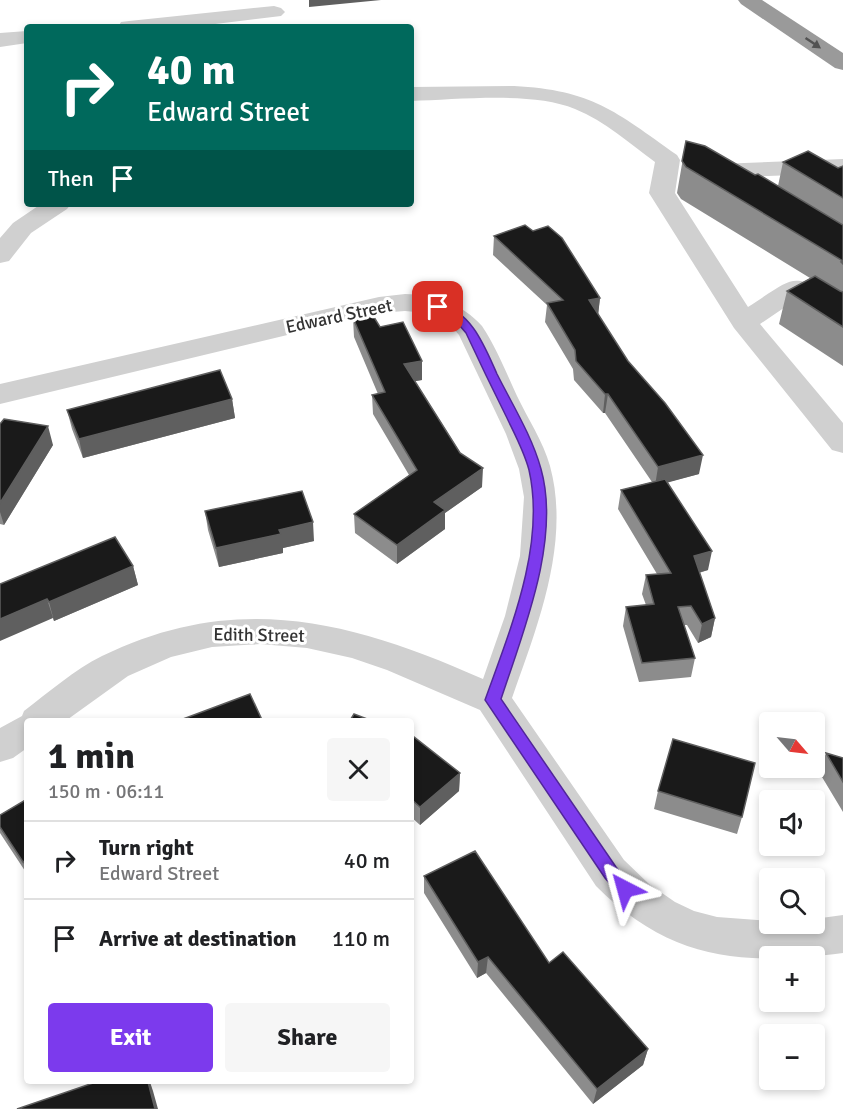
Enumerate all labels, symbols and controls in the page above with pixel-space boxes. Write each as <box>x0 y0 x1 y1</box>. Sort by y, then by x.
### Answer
one-way arrow <box>805 38 821 49</box>
text: 40 m <box>147 45 236 96</box>
icon: right <box>48 48 126 126</box>
text: Edward Street <box>147 96 310 129</box>
icon: arrive <box>106 162 139 195</box>
text: Then <box>48 165 94 192</box>
pin <box>412 281 463 332</box>
icon: arrive <box>421 290 454 323</box>
street label: Edward Street <box>284 294 394 338</box>
street label: Edith Street <box>213 623 305 647</box>
north arrow <box>759 712 825 778</box>
map controls <box>759 712 825 1090</box>
text: 1 min <box>48 734 135 779</box>
button: close <box>327 738 390 801</box>
text: 150 m · 06:11 <box>48 779 164 804</box>
button: sound <box>759 790 825 856</box>
text: Turn right <box>99 834 194 861</box>
icon: right <box>48 844 81 877</box>
text: 40 m <box>344 847 390 874</box>
position arrow <box>593 857 657 921</box>
text: Edward Street <box>99 861 219 886</box>
button: search <box>759 868 825 934</box>
icon: arrive <box>48 922 81 955</box>
text: Arrive at destination <box>99 925 296 952</box>
text: 110 m <box>332 925 390 952</box>
button: + <box>759 946 825 1012</box>
button: Exit <box>48 1003 213 1072</box>
button: Share <box>225 1003 390 1072</box>
button: − <box>759 1024 825 1090</box>

